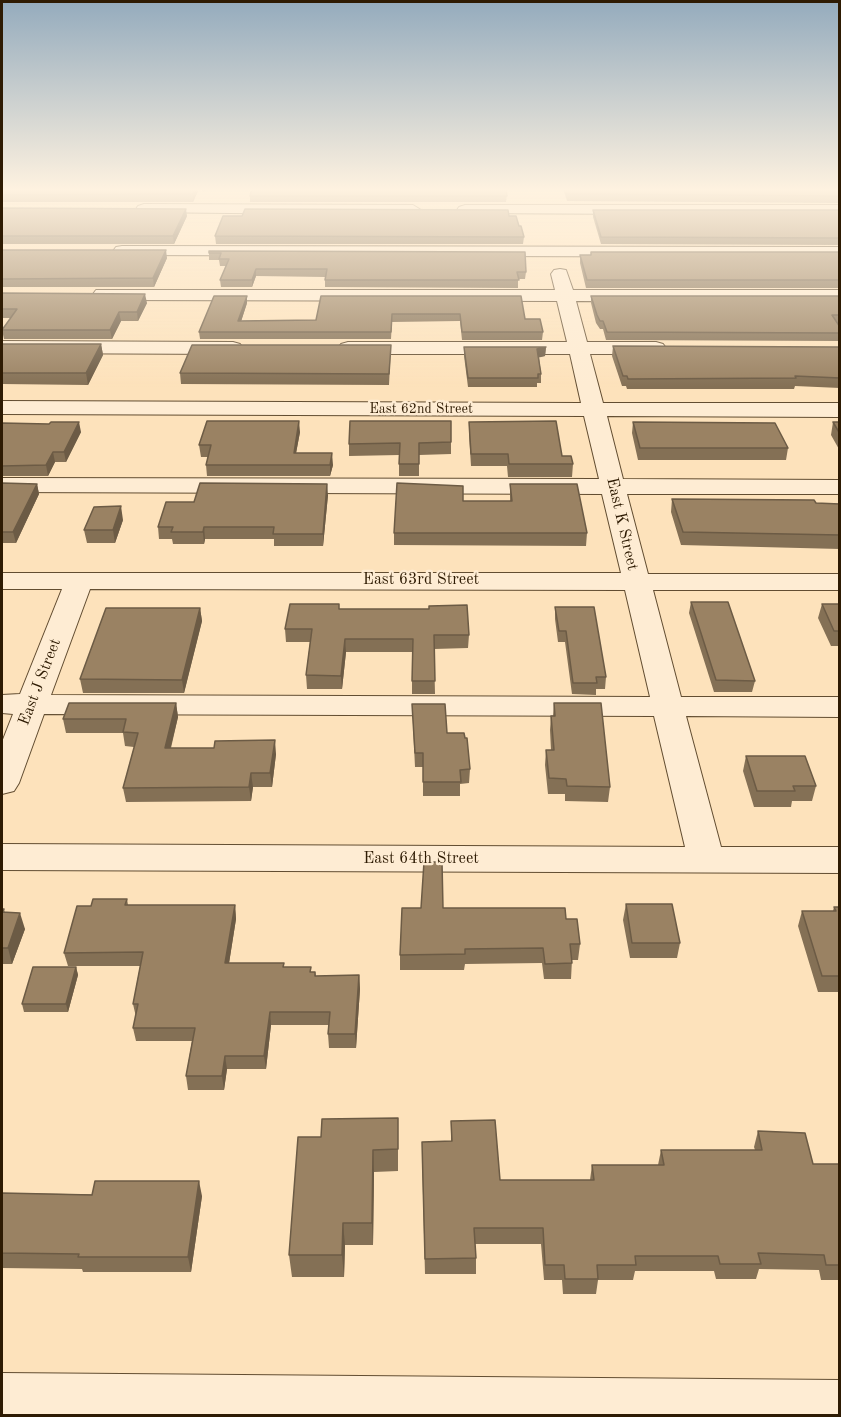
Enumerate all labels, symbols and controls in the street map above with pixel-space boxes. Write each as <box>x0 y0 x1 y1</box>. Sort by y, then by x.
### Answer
street label: East 62nd Street <box>369 401 473 417</box>
street label: East K Street <box>602 476 642 572</box>
street label: East 63rd Street <box>363 570 479 590</box>
street label: East J Street <box>15 636 65 728</box>
street label: East 64th Street <box>363 849 479 869</box>

